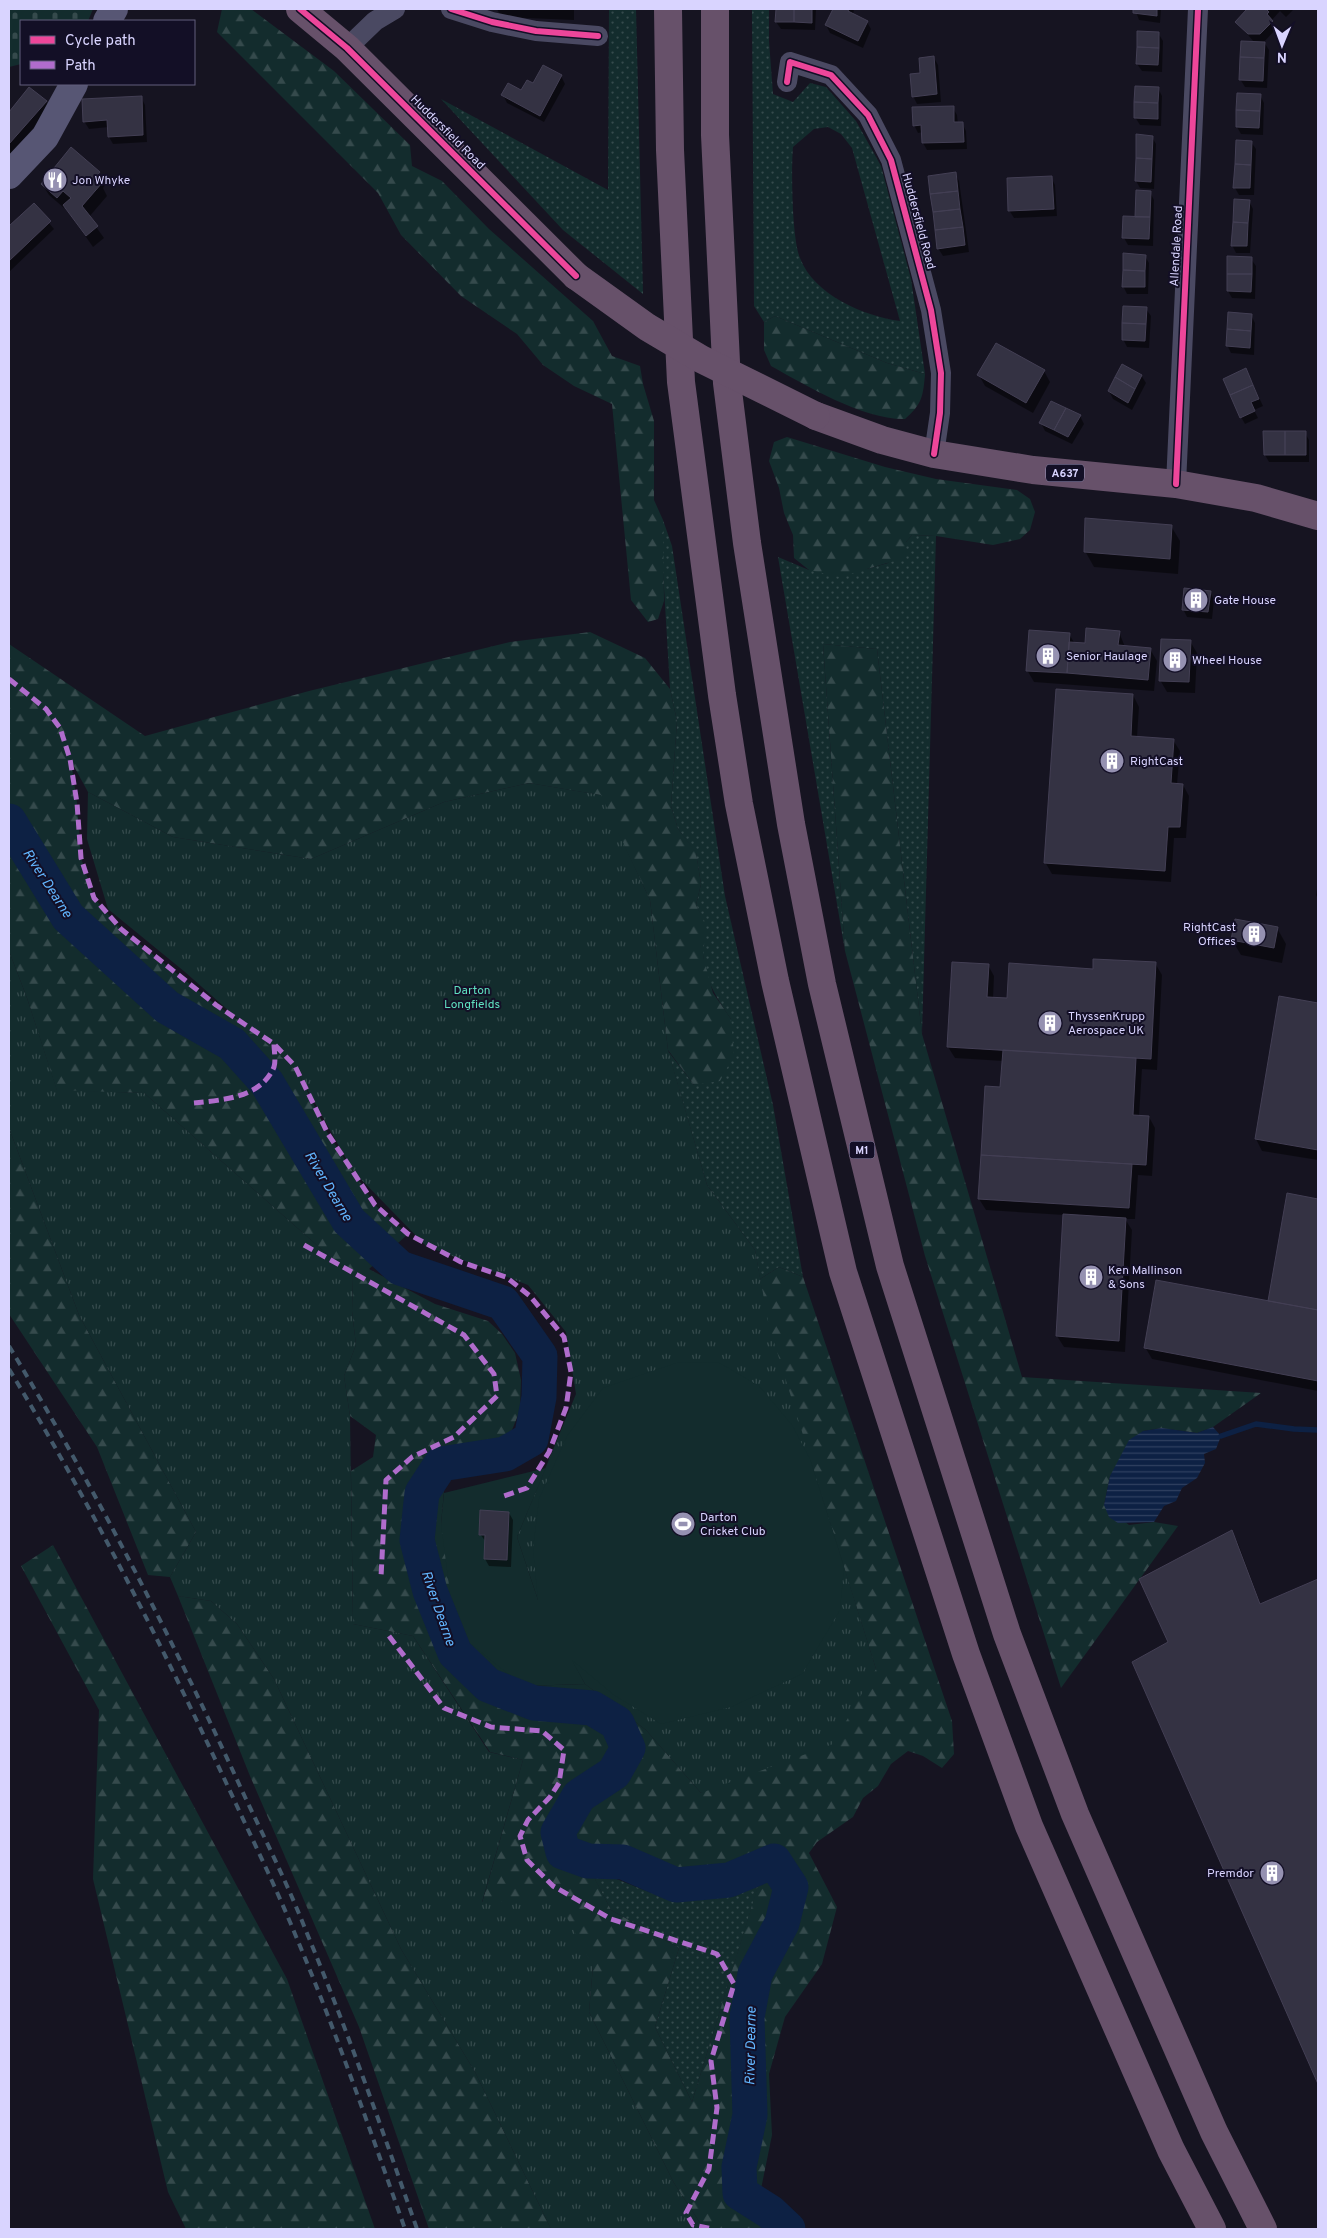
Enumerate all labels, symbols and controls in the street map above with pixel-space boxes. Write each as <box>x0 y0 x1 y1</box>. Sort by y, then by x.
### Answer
legend <box>20 20 195 85</box>
north arrow <box>1257 20 1307 70</box>
text: Cycle path <box>65 32 136 51</box>
text: N <box>1277 48 1287 65</box>
text: Path <box>65 57 96 76</box>
street label: Huddersfield Road <box>407 92 488 173</box>
restaurant icon: Jon Whyke <box>42 167 68 193</box>
street label: Huddersfield Road <box>897 171 939 271</box>
place label: Jon Whyke <box>72 173 130 189</box>
street label: Allendale Road <box>1167 205 1187 287</box>
road number: A637 <box>1046 464 1084 482</box>
building icon: Gate House <box>1183 587 1209 613</box>
place label: Gate House <box>1214 593 1276 609</box>
building icon: Senior Haulage <box>1035 643 1061 669</box>
building icon: Wheel House <box>1162 647 1188 673</box>
place label: Senior Haulage <box>1066 649 1147 665</box>
place label: Wheel House <box>1192 653 1262 669</box>
building icon: RightCast <box>1099 748 1125 774</box>
place label: RightCast <box>1130 754 1183 770</box>
water label: River Dearne <box>18 846 76 922</box>
place label: RightCast Offices <box>1183 920 1236 950</box>
building icon: RightCast Offices <box>1241 921 1267 947</box>
park label: Darton Longfields <box>444 983 500 1013</box>
place label: ThyssenKrupp Aerospace UK <box>1068 1009 1145 1039</box>
building icon: ThyssenKrupp Aerospace UK <box>1037 1010 1063 1036</box>
road number: M1 <box>850 1142 874 1158</box>
water label: River Dearne <box>300 1149 356 1226</box>
place label: Ken Mallinson & Sons <box>1108 1263 1182 1293</box>
building icon: Ken Mallinson & Sons <box>1078 1264 1104 1290</box>
place label: Darton Cricket Club <box>700 1510 766 1540</box>
sports icon: Darton Cricket Club <box>670 1511 696 1537</box>
water label: River Dearne <box>417 1569 459 1649</box>
building icon: Premdor <box>1259 1860 1285 1886</box>
place label: Premdor <box>1207 1866 1254 1882</box>
water label: River Dearne <box>742 2006 761 2086</box>

